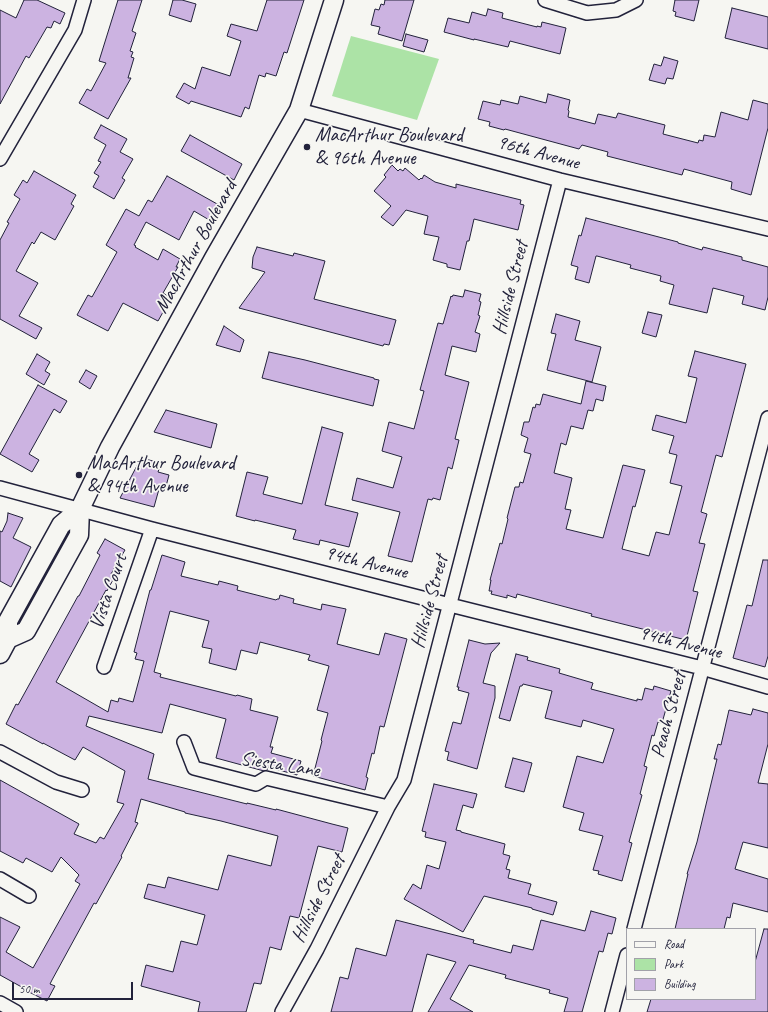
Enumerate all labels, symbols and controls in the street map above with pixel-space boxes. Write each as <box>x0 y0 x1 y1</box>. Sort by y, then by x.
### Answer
place label: MacArthur Boulevard & 96th Avenue <box>315 124 463 171</box>
street label: 96th Avenue <box>494 130 582 176</box>
marker: MacArthur Boulevard & 96th Avenue <box>302 142 312 152</box>
street label: MacArthur Boulevard <box>150 176 242 318</box>
street label: Hillside Street <box>488 239 534 337</box>
place label: MacArthur Boulevard & 94th Avenue <box>87 452 235 499</box>
marker: MacArthur Boulevard & 94th Avenue <box>74 470 84 480</box>
street label: 94th Avenue <box>322 541 410 585</box>
street label: Vista Court <box>85 551 133 633</box>
street label: Hillside Street <box>406 553 454 651</box>
street label: 94th Avenue <box>636 621 724 665</box>
street label: Peach Street <box>646 669 692 761</box>
street label: Siesta Lane <box>239 747 321 783</box>
street label: Hillside Street <box>287 851 351 947</box>
legend <box>626 928 756 1000</box>
text: Road <box>664 936 684 952</box>
text: Park <box>664 956 683 972</box>
scale bar <box>14 974 135 1000</box>
text: Building <box>664 976 696 992</box>
text: 50 m <box>19 981 39 997</box>

